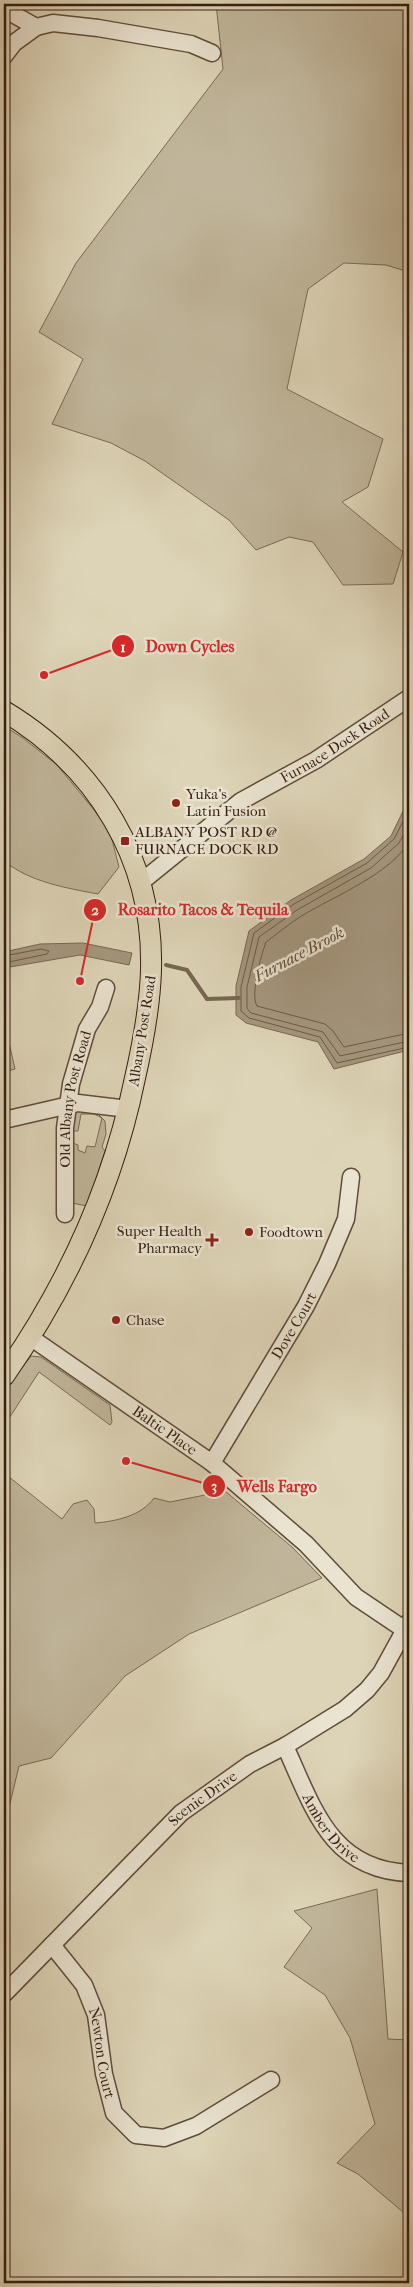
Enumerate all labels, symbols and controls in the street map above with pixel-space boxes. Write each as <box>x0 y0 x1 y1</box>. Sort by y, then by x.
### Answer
callout: Down Cycles <box>111 631 245 662</box>
text: Down Cycles <box>146 637 234 657</box>
text: 1 <box>120 638 126 656</box>
street label: Furnace Dock Road <box>277 704 394 787</box>
place label: Yuka's Latin Fusion <box>185 785 267 820</box>
marker: Yuka's Latin Fusion <box>170 797 182 809</box>
place label: ALBANY POST RD @ FURNACE DOCK RD <box>134 823 278 858</box>
marker: ALBANY POST RD @ FURNACE DOCK RD <box>119 835 131 847</box>
callout: Rosarito Tacos & Tequila <box>83 894 298 925</box>
text: Rosarito Tacos & Tequila <box>118 900 289 920</box>
text: 2 <box>91 901 99 919</box>
water label: Furnace Brook <box>250 922 347 986</box>
street label: Albany Post Road <box>124 974 160 1089</box>
street label: Old Albany Post Road <box>56 1028 95 1168</box>
place label: Super Health Pharmacy <box>117 1222 203 1257</box>
place label: Foodtown <box>259 1223 323 1241</box>
marker: Foodtown <box>243 1226 255 1238</box>
marker: Super Health Pharmacy <box>206 1234 218 1246</box>
street label: Dove Court <box>267 1289 321 1362</box>
place label: Chase <box>126 1311 165 1329</box>
marker: Chase <box>110 1314 122 1326</box>
street label: Baltic Place <box>129 1402 201 1459</box>
callout: Wells Fargo <box>202 1471 327 1502</box>
text: 3 <box>211 1477 217 1495</box>
text: Wells Fargo <box>236 1477 317 1497</box>
street label: Scenic Drive <box>164 1767 241 1830</box>
street label: Amber Drive <box>298 1790 363 1867</box>
street label: Newton Court <box>85 2005 119 2101</box>

